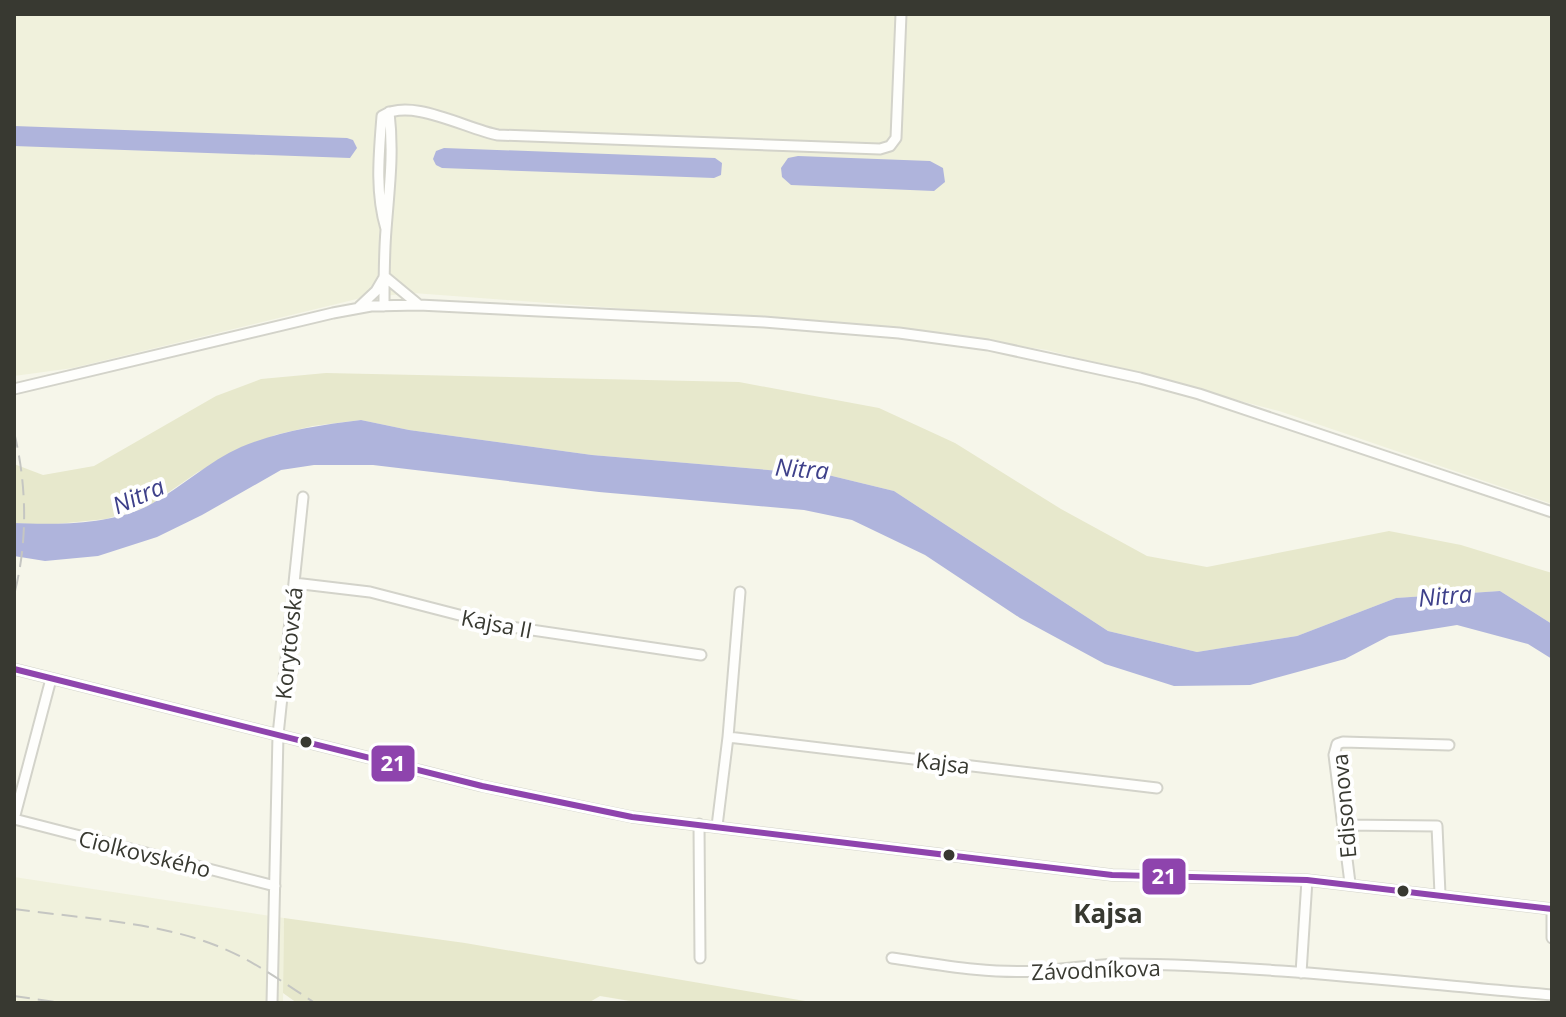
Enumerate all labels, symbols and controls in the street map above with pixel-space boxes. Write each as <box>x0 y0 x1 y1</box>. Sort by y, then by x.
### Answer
water label: Nitra <box>774 450 830 486</box>
water label: Nitra <box>107 469 170 521</box>
water label: Nitra <box>1417 576 1474 614</box>
street label: Korytovská <box>267 585 309 701</box>
street label: Kajsa II <box>459 601 535 645</box>
unlabelled marker <box>298 734 314 750</box>
line badge: 21 <box>370 744 416 783</box>
street label: Kajsa <box>914 744 972 780</box>
text: 21 <box>380 747 406 777</box>
street label: Edisonova <box>1323 752 1363 860</box>
street label: Ciolkovského <box>76 822 214 884</box>
unlabelled marker <box>941 847 957 863</box>
line badge: 21 <box>1141 857 1187 896</box>
text: 21 <box>1151 860 1177 890</box>
unlabelled marker <box>1395 883 1411 899</box>
district label: Kajsa <box>1073 895 1143 931</box>
street label: Závodníkova <box>1031 952 1161 986</box>

